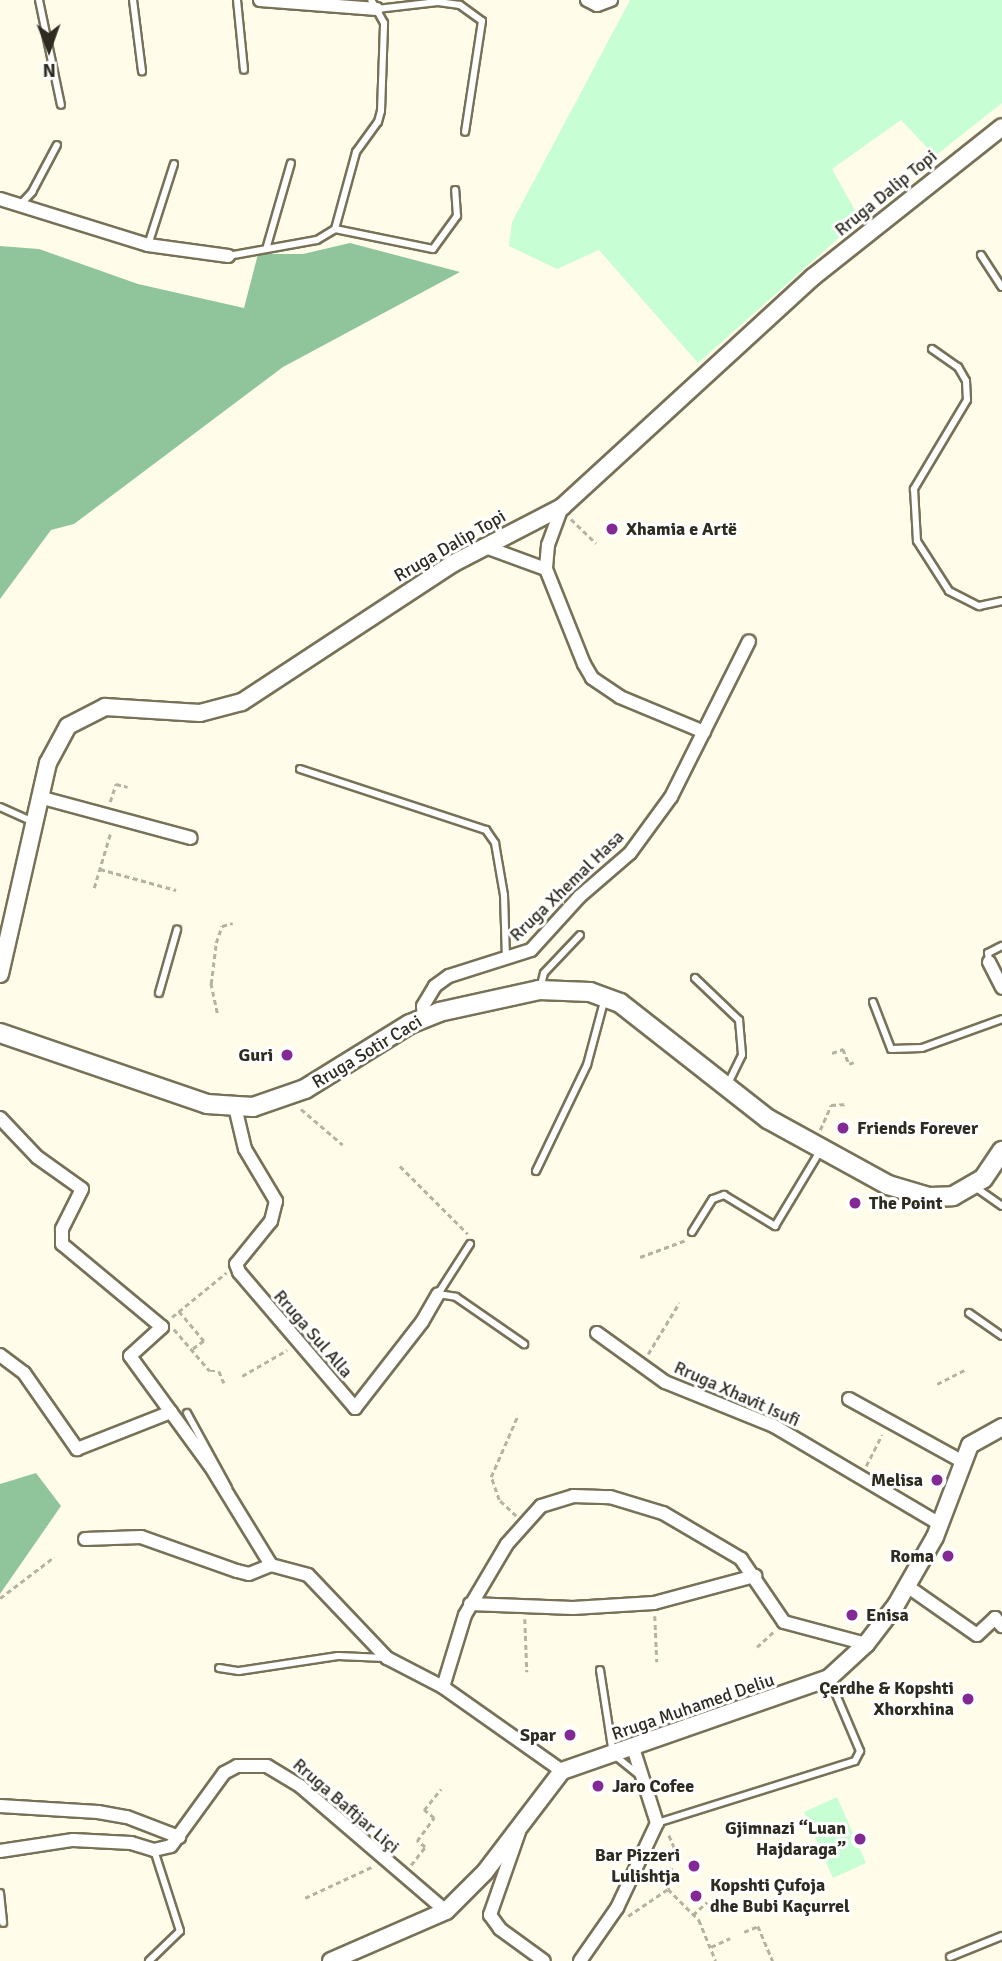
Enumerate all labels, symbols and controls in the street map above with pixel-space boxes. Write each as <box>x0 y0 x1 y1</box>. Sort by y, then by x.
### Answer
north arrow <box>14 14 84 84</box>
text: N <box>43 58 56 82</box>
street label: Rruga Dalip Topi <box>831 145 941 241</box>
street label: Rruga Dalip Topi <box>390 505 510 587</box>
place label: Xhamia e Artë <box>626 518 737 540</box>
marker: Xhamia e Artë <box>604 521 620 537</box>
street label: Rruga Xhemal Hasa <box>505 826 629 946</box>
street label: Rruga Sotir Caci <box>308 1011 426 1093</box>
place label: Guri <box>238 1044 273 1066</box>
marker: Guri <box>279 1047 295 1063</box>
place label: Friends Forever <box>857 1117 978 1139</box>
marker: Friends Forever <box>835 1120 851 1136</box>
place label: The Point <box>869 1192 942 1214</box>
marker: The Point <box>847 1195 863 1211</box>
street label: Rruga Sul Alla <box>269 1286 357 1382</box>
street label: Rruga Xhavit Isufi <box>671 1357 803 1431</box>
place label: Melisa <box>871 1469 923 1491</box>
marker: Melisa <box>929 1472 945 1488</box>
place label: Roma <box>890 1545 934 1567</box>
marker: Roma <box>940 1548 956 1564</box>
place label: Enisa <box>866 1604 909 1626</box>
marker: Enisa <box>844 1607 860 1623</box>
street label: Rruga Muhamed Deliu <box>609 1669 777 1745</box>
place label: Çerdhe & Kopshti Xhorxhina <box>819 1678 954 1720</box>
marker: Çerdhe & Kopshti Xhorxhina <box>960 1691 976 1707</box>
place label: Spar <box>520 1724 556 1746</box>
marker: Spar <box>562 1727 578 1743</box>
street label: Rruga Baftjar Liçi <box>288 1754 404 1858</box>
place label: Jaro Cofee <box>612 1775 694 1797</box>
marker: Jaro Cofee <box>590 1778 606 1794</box>
place label: Gjimnazi “Luan Hajdaraga” <box>725 1818 846 1860</box>
marker: Gjimnazi “Luan Hajdaraga” <box>852 1831 868 1847</box>
place label: Bar Pizzeri Lulishtja <box>595 1845 680 1888</box>
marker: Bar Pizzeri Lulishtja <box>686 1858 702 1874</box>
place label: Kopshti Çufoja dhe Bubi Kaçurrel <box>710 1875 850 1918</box>
marker: Kopshti Çufoja dhe Bubi Kaçurrel <box>688 1888 704 1904</box>

